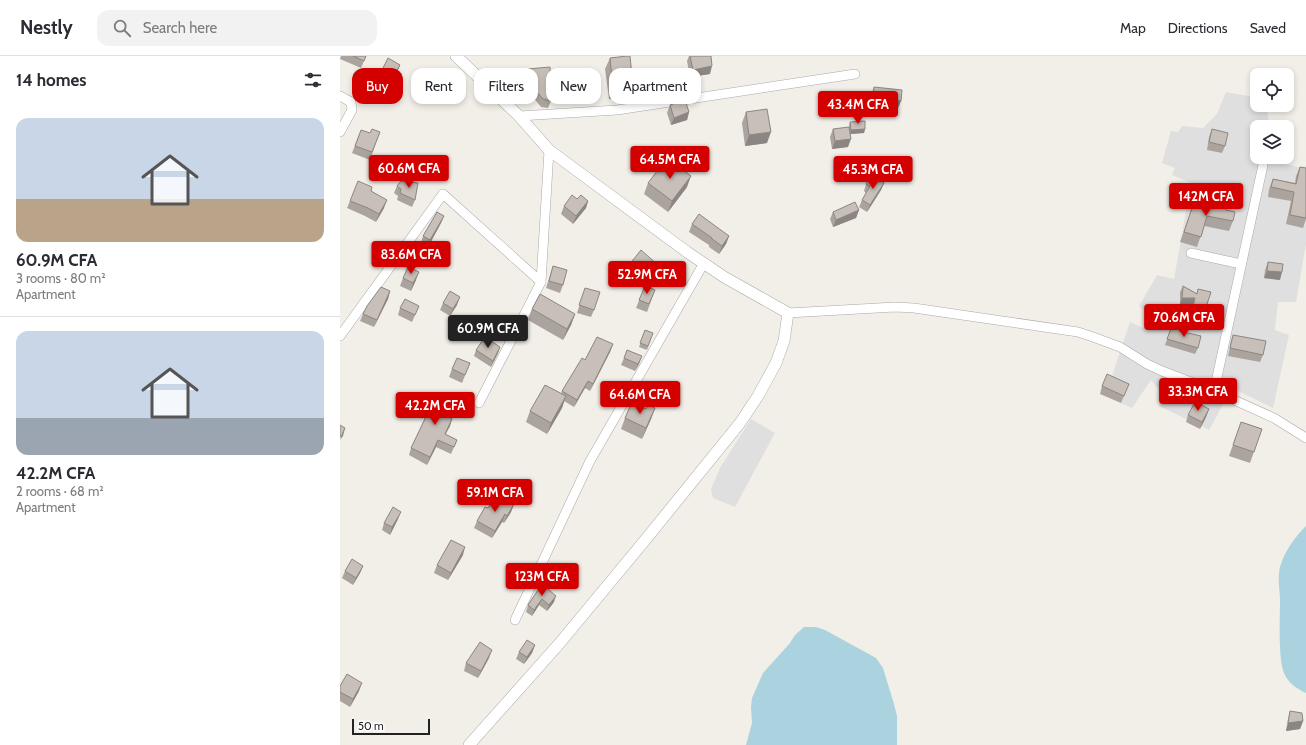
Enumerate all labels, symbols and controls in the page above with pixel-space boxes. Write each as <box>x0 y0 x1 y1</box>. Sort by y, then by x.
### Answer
search box <box>97 10 377 46</box>
text: Nestly <box>20 16 73 39</box>
icon: search <box>111 17 133 39</box>
text: Search here <box>143 19 217 37</box>
text: Map <box>1120 19 1146 37</box>
text: Directions <box>1168 19 1228 37</box>
text: Saved <box>1250 19 1286 37</box>
chip: Buy <box>352 68 403 104</box>
chip: Rent <box>411 68 466 104</box>
chip: Filters <box>474 68 538 104</box>
chip: New <box>546 68 601 104</box>
chip: Apartment <box>609 68 701 104</box>
map controls <box>1250 68 1294 164</box>
button: locate <box>1250 68 1294 112</box>
icon: filters <box>302 69 324 91</box>
text: 14 homes <box>16 70 86 90</box>
pin: 43.4M CFA <box>812 91 904 125</box>
text: 43.4M CFA <box>827 96 889 112</box>
button: layers <box>1250 120 1294 164</box>
icon: home <box>134 144 206 216</box>
pin: 64.5M CFA <box>624 146 716 180</box>
text: 64.5M CFA <box>639 151 701 167</box>
pin: 60.6M CFA <box>363 155 455 189</box>
pin: 45.3M CFA <box>827 156 919 190</box>
text: 60.6M CFA <box>378 160 440 176</box>
text: 45.3M CFA <box>843 161 903 177</box>
pin: 142M CFA <box>1165 183 1247 217</box>
text: 142M CFA <box>1178 188 1234 204</box>
pin: 83.6M CFA <box>365 241 457 275</box>
text: 83.6M CFA <box>381 246 441 262</box>
text: 60.9M CFA <box>16 250 97 270</box>
pin: 52.9M CFA <box>601 261 693 295</box>
text: 52.9M CFA <box>617 266 677 282</box>
text: 3 rooms · 80 m² <box>16 270 106 286</box>
text: Apartment <box>16 286 76 302</box>
pin: 70.6M CFA <box>1138 304 1230 338</box>
text: 70.6M CFA <box>1153 309 1215 325</box>
pin: 60.9M CFA <box>442 315 534 349</box>
text: 60.9M CFA <box>457 320 519 336</box>
icon: home <box>134 357 206 429</box>
pin: 33.3M CFA <box>1152 378 1244 412</box>
pin: 64.6M CFA <box>594 381 686 415</box>
text: 33.3M CFA <box>1168 383 1228 399</box>
text: 64.6M CFA <box>609 386 671 402</box>
pin: 42.2M CFA <box>389 392 481 426</box>
text: 42.2M CFA <box>405 397 465 413</box>
text: 42.2M CFA <box>16 463 95 483</box>
pin: 59.1M CFA <box>449 479 541 513</box>
text: 2 rooms · 68 m² <box>16 483 104 499</box>
text: 59.1M CFA <box>466 484 524 500</box>
text: Apartment <box>16 499 76 515</box>
pin: 123M CFA <box>501 563 583 597</box>
text: 123M CFA <box>515 568 569 584</box>
scale bar <box>352 717 430 736</box>
text: 50 m <box>358 719 384 733</box>

